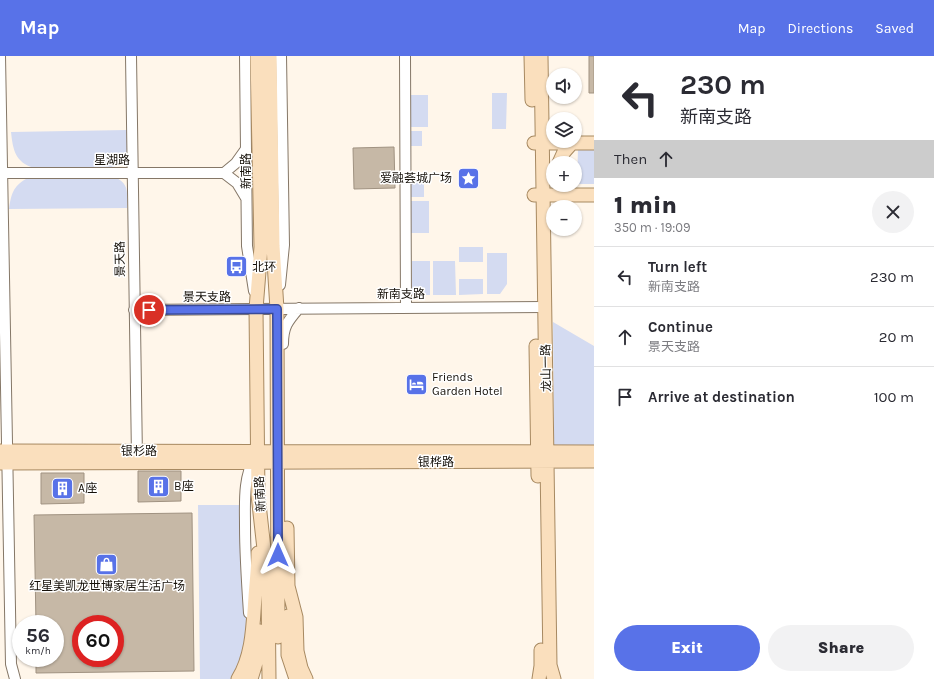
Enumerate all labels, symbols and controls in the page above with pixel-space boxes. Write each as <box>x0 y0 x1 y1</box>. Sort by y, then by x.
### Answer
text: Map <box>20 17 59 39</box>
text: Map <box>738 20 766 37</box>
text: Directions <box>788 20 853 37</box>
text: Saved <box>875 20 914 37</box>
map controls <box>546 68 582 236</box>
button: sound <box>546 68 582 104</box>
text: 230 m <box>680 68 766 101</box>
icon: left <box>614 72 666 124</box>
text: 新南支路 <box>680 106 752 128</box>
button: layers <box>546 112 582 148</box>
icon: ahead <box>655 148 677 170</box>
text: Then <box>614 150 647 168</box>
street label: 星湖路 <box>94 153 130 167</box>
street label: 新南路 <box>239 153 253 189</box>
button: + <box>546 156 582 192</box>
place icon: 爱融荟城广场 <box>455 165 481 191</box>
place label: 爱融荟城广场 <box>380 171 452 185</box>
text: 1 min <box>614 191 677 219</box>
button: close <box>872 191 914 233</box>
button: − <box>546 200 582 236</box>
text: 350 m · 19:09 <box>614 220 691 235</box>
street label: 景天路 <box>113 241 127 277</box>
bus stop icon: 北环 <box>224 254 250 280</box>
text: Turn left <box>648 258 707 276</box>
place label: 北环 <box>252 260 276 274</box>
icon: left <box>614 266 636 288</box>
text: 230 m <box>870 268 914 286</box>
text: 新南支路 <box>648 279 700 294</box>
street label: 新南支路 <box>377 287 425 301</box>
street label: 景天支路 <box>183 290 231 304</box>
pin <box>132 293 166 327</box>
icon: arrive <box>138 299 160 321</box>
text: Continue <box>648 318 713 336</box>
icon: ahead <box>614 326 636 348</box>
text: 20 m <box>879 328 914 346</box>
text: 景天支路 <box>648 339 700 354</box>
street label: 龙山一路 <box>539 344 553 392</box>
place label: Friends Garden Hotel <box>432 370 503 398</box>
hotel icon: Friends Garden Hotel <box>403 371 429 397</box>
icon: arrive <box>614 386 636 408</box>
text: Arrive at destination <box>648 388 795 406</box>
text: 100 m <box>874 388 914 406</box>
street label: 银杉路 <box>121 444 157 458</box>
street label: 银桦路 <box>418 455 454 469</box>
building icon: B座 <box>146 473 172 499</box>
building icon: A座 <box>50 475 76 501</box>
street label: 新南路 <box>252 476 268 512</box>
place label: B座 <box>174 479 193 493</box>
place label: A座 <box>78 481 97 495</box>
position arrow <box>257 534 299 576</box>
shop icon: 红星美凯龙世博家居生活广场 <box>94 552 120 578</box>
place label: 红星美凯龙世博家居生活广场 <box>29 579 185 593</box>
speed limit sign: 60 <box>72 615 124 667</box>
text: 56 <box>26 624 50 647</box>
button: Exit <box>614 625 760 671</box>
button: Share <box>768 625 914 671</box>
text: km/h <box>25 645 51 657</box>

